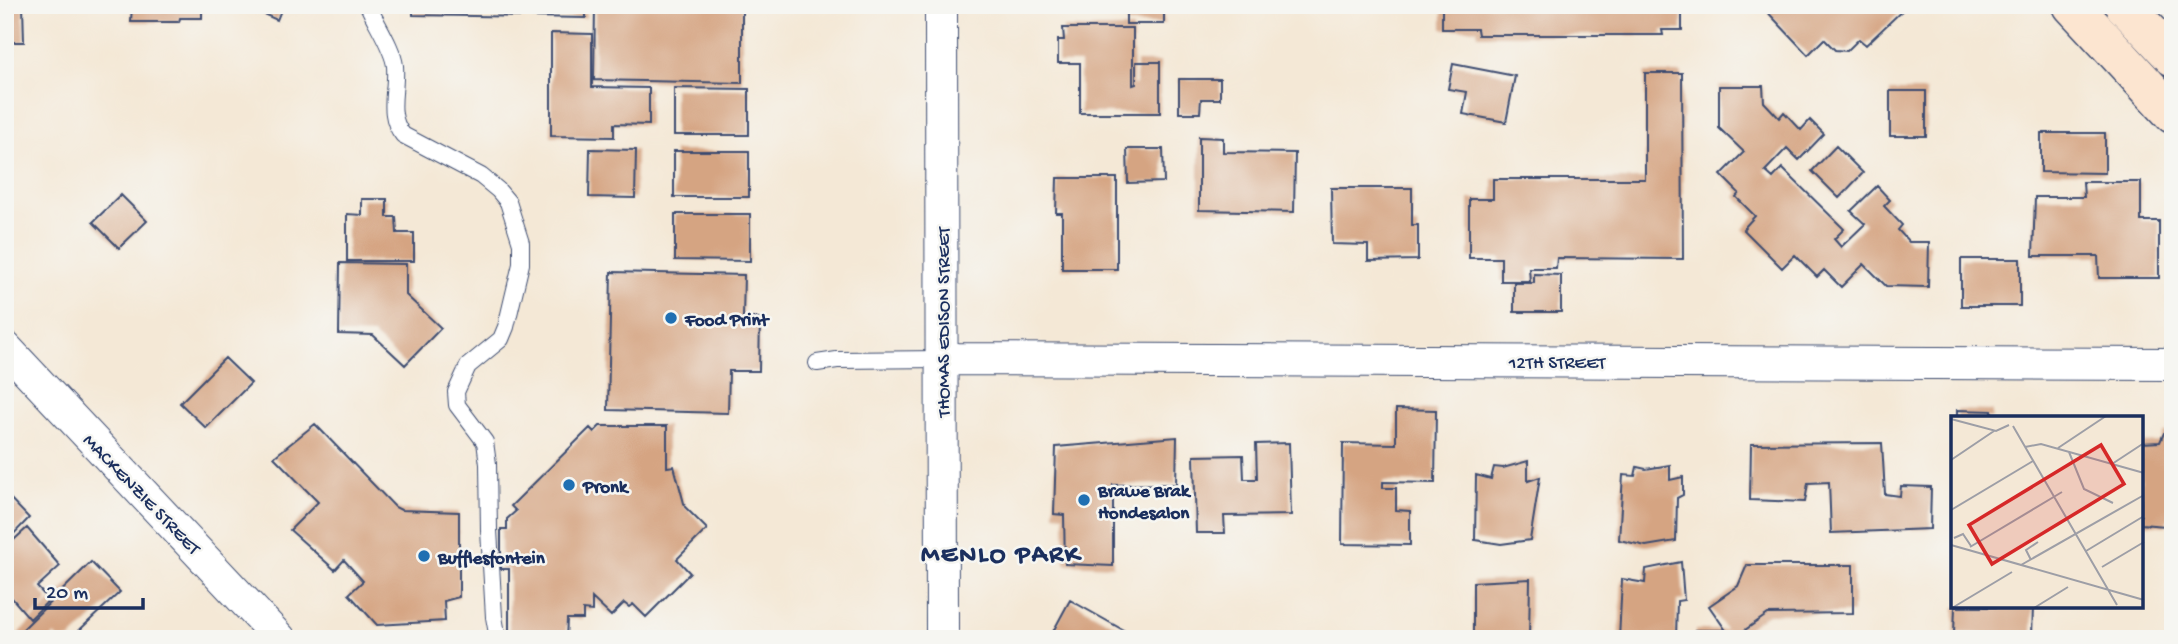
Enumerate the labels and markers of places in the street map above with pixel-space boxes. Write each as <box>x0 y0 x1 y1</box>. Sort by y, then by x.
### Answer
marker: Food Print <box>663 310 679 326</box>
place label: Food Print <box>684 310 770 333</box>
marker: Pronk <box>561 477 577 493</box>
place label: Pronk <box>582 477 630 500</box>
place label: Brawe Brak Hondesalon <box>1097 481 1192 526</box>
marker: Brawe Brak Hondesalon <box>1076 492 1092 508</box>
marker: Bufflesfontein <box>416 548 432 564</box>
place label: Bufflesfontein <box>437 548 546 571</box>

